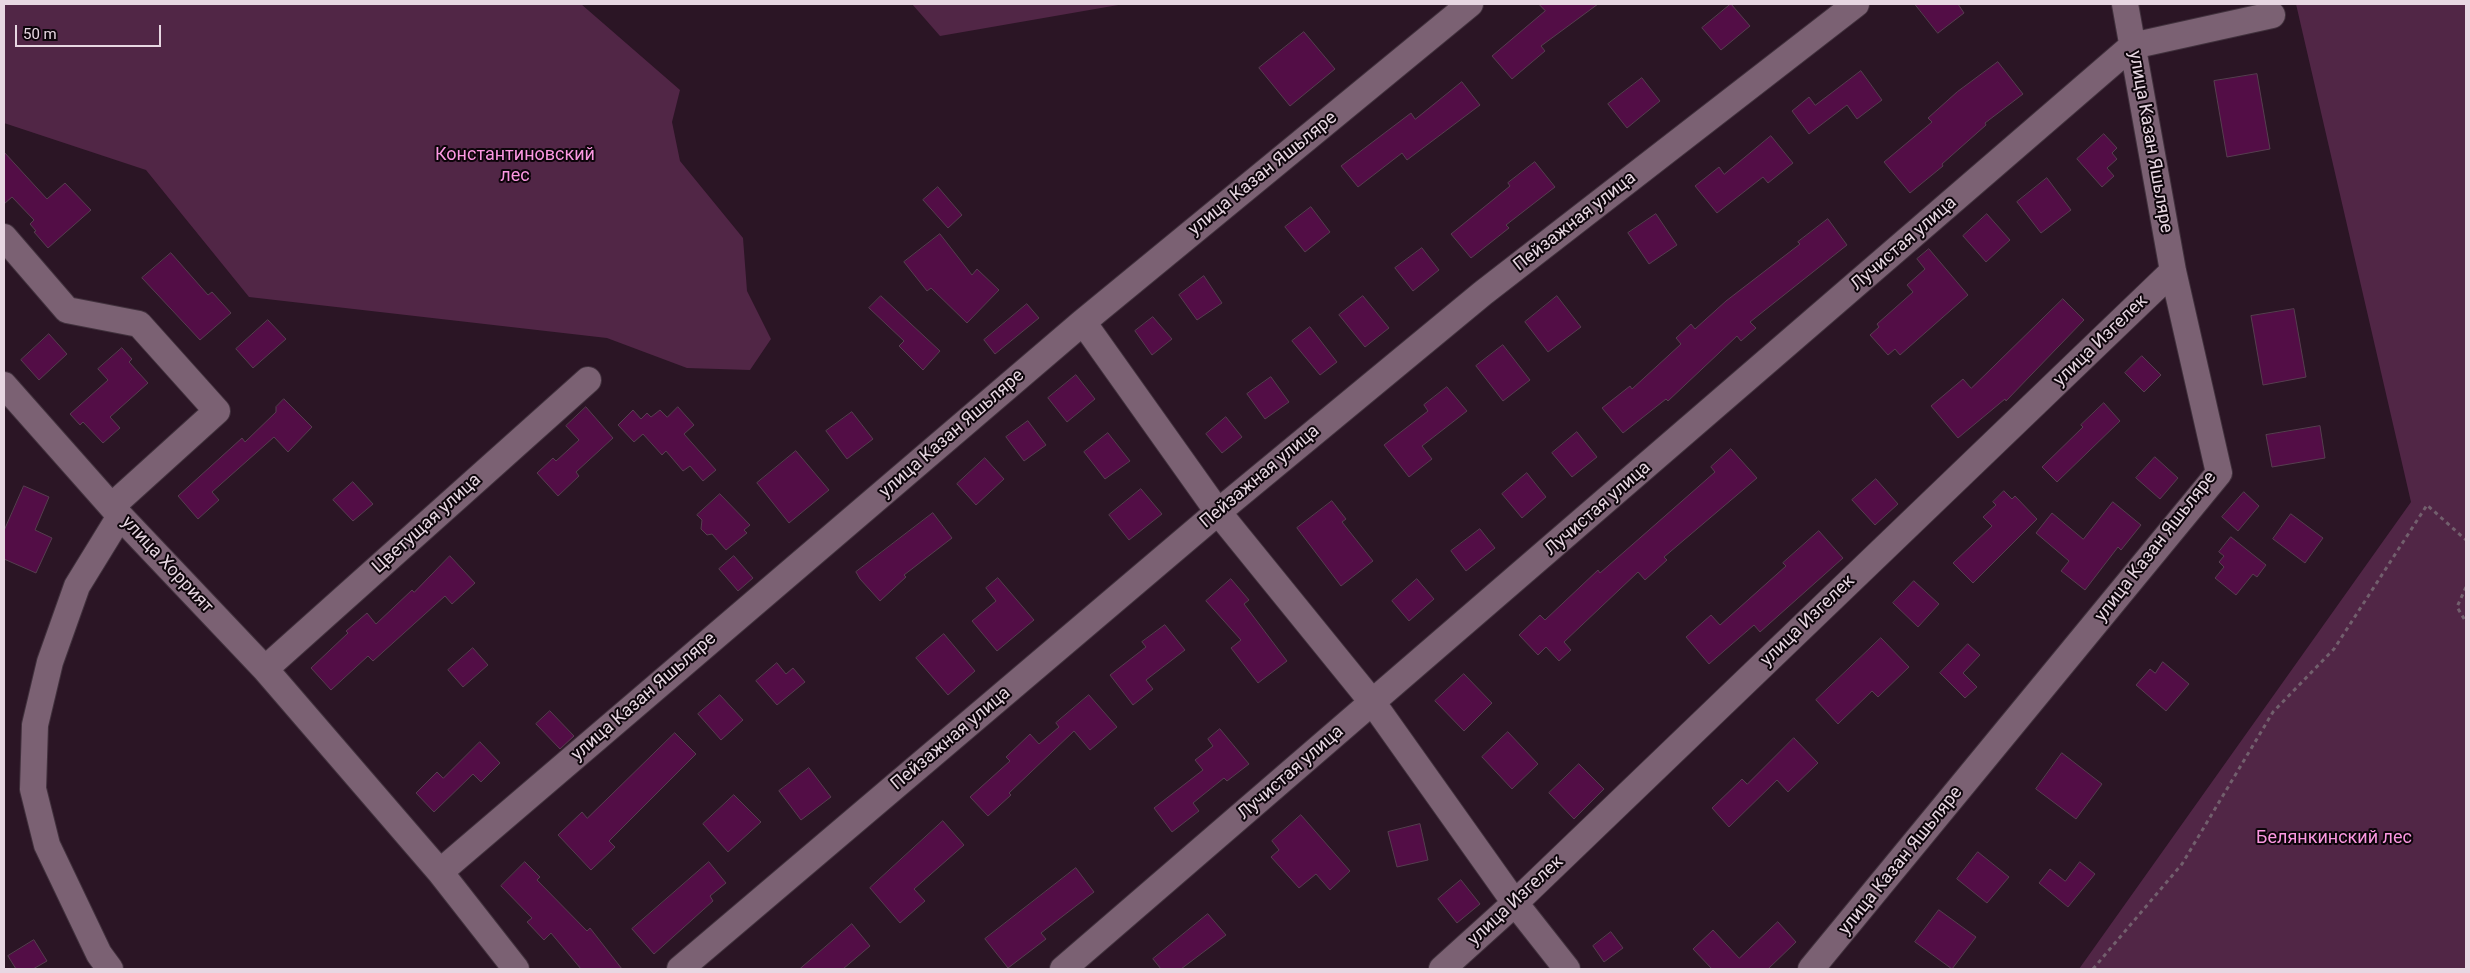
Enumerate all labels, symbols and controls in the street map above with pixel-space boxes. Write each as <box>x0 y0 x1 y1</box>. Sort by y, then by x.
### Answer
scale bar <box>18 15 164 47</box>
text: 50 m <box>23 25 57 43</box>
street label: улица Казан Яшьляре <box>2123 49 2177 235</box>
street label: улица Казан Яшьляре <box>1184 107 1342 241</box>
park label: Константиновский лес <box>435 144 595 186</box>
street label: Пейзажная улица <box>1509 167 1641 277</box>
street label: Лучистая улица <box>1847 192 1961 296</box>
street label: улица Изгелек <box>2049 291 2153 391</box>
street label: улица Казан Яшьляре <box>875 365 1029 503</box>
street label: Пейзажная улица <box>1196 421 1324 533</box>
street label: Лучистая улица <box>1541 457 1655 561</box>
street label: улица Казан Яшьляре <box>2091 468 2221 626</box>
street label: Цветущая улица <box>368 470 486 578</box>
street label: улица Хоррият <box>117 512 217 618</box>
street label: улица Изгелек <box>1756 571 1860 671</box>
street label: улица Казан Яшьляре <box>567 628 721 766</box>
street label: Пейзажная улица <box>887 683 1015 795</box>
street label: Лучистая улица <box>1234 721 1348 825</box>
street label: улица Казан Яшьляре <box>1834 782 1968 940</box>
park label: Белянкинский лес <box>2256 827 2412 849</box>
street label: улица Изгелек <box>1464 851 1568 951</box>

